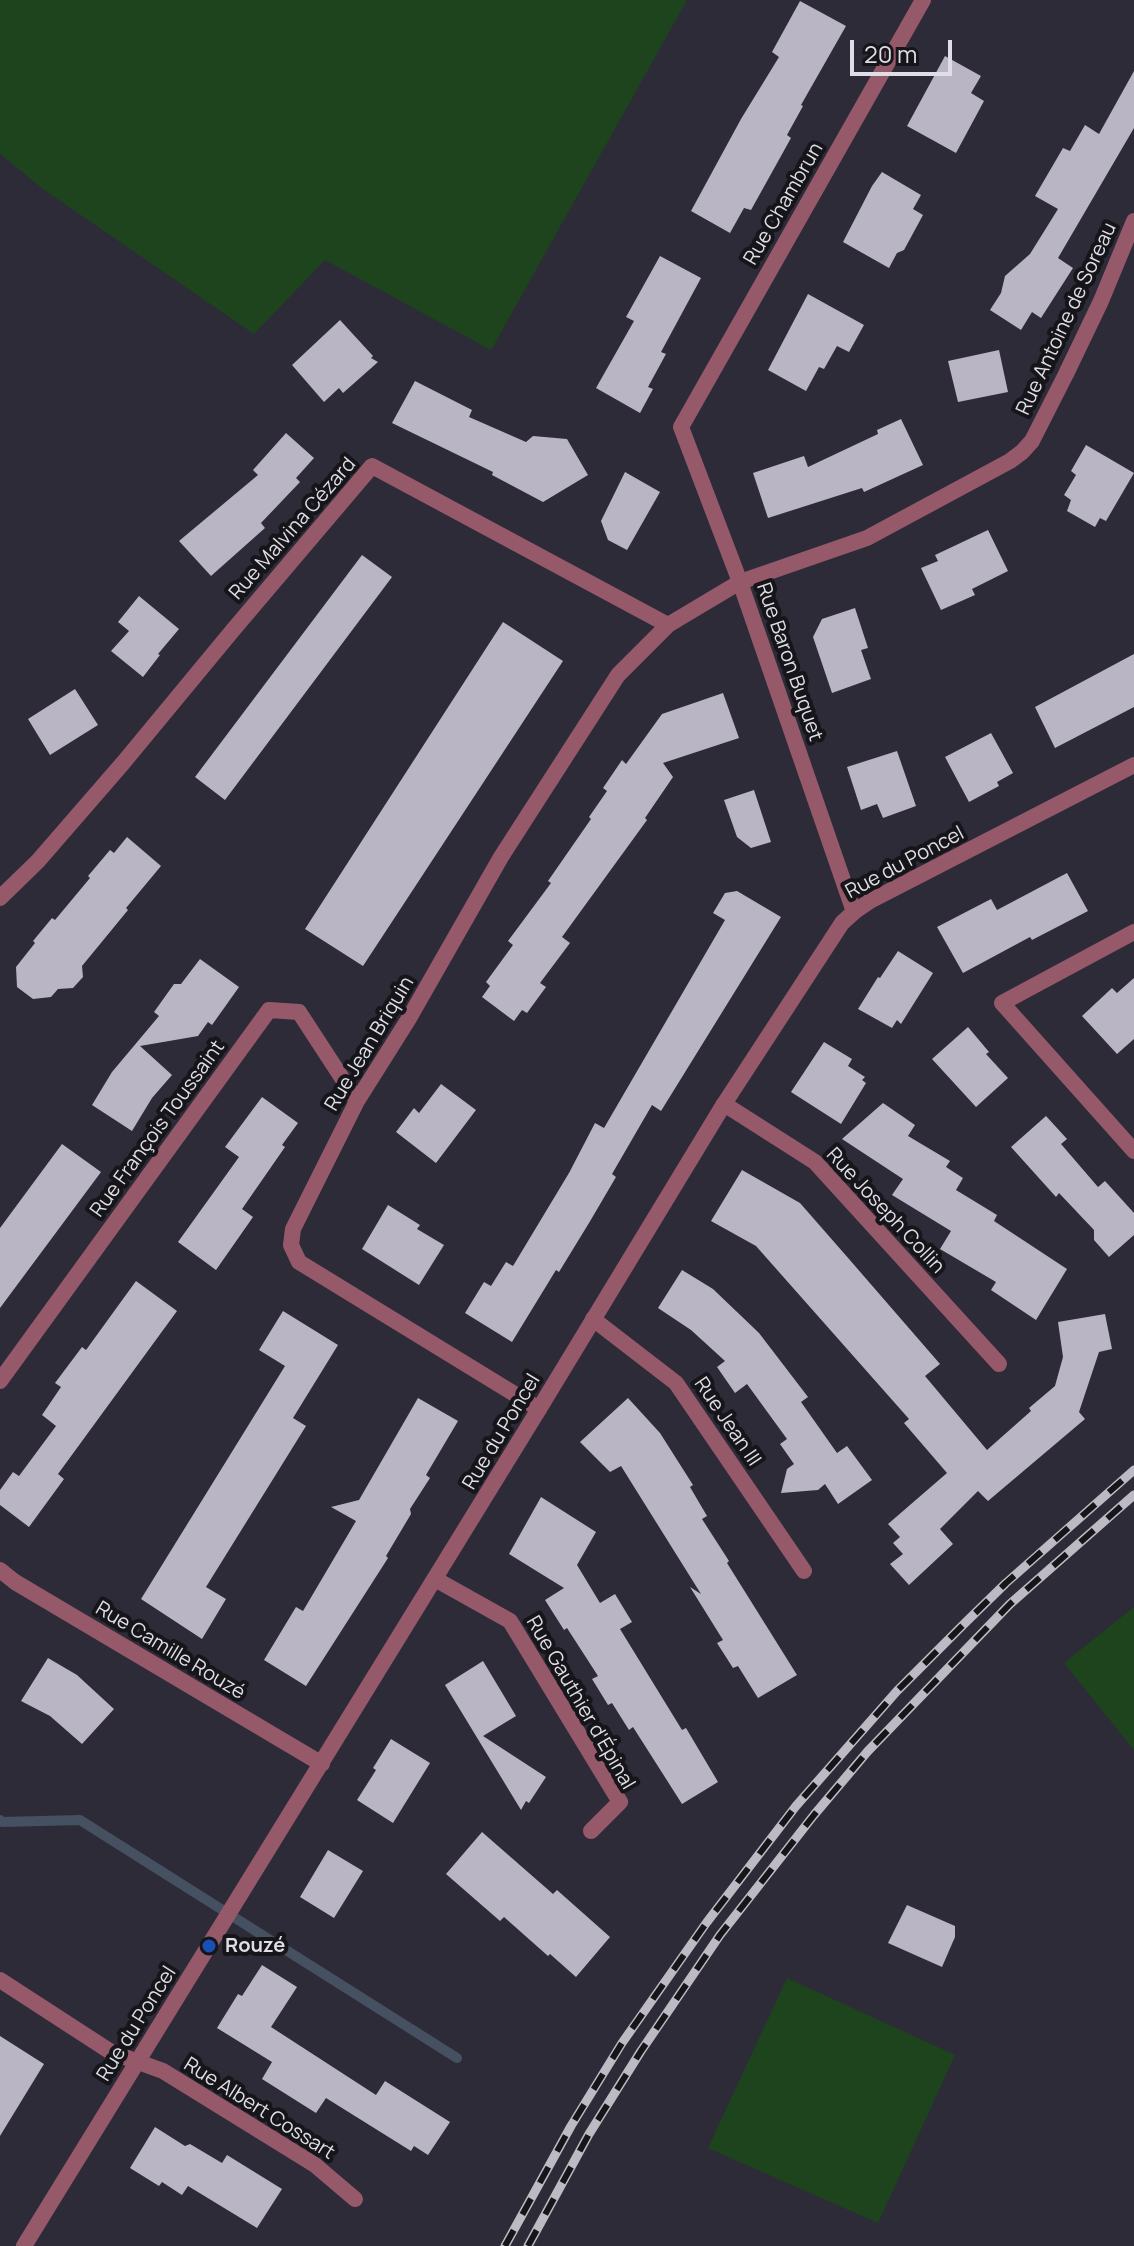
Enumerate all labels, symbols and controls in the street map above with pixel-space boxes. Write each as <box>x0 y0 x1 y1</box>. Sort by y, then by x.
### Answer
scale bar <box>854 24 956 74</box>
text: 20 m <box>864 37 917 70</box>
street label: Rue Chambrun <box>739 139 829 269</box>
street label: Rue Antoine de Soreau <box>1012 219 1122 419</box>
street label: Rue Malvina Cézard <box>225 453 361 605</box>
street label: Rue Baron Buquet <box>751 580 827 744</box>
street label: Rue du Poncel <box>842 822 968 904</box>
street label: Rue Jean Briquin <box>320 973 420 1115</box>
street label: Rue François Toussaint <box>86 1036 230 1222</box>
street label: Rue Joseph Collin <box>821 1143 949 1279</box>
street label: Rue du Poncel <box>458 1370 546 1494</box>
street label: Rue Jean III <box>689 1373 765 1471</box>
street label: Rue Camille Rouzé <box>91 1597 249 1705</box>
street label: Rue Gauthier d'Épinal <box>521 1612 639 1794</box>
place label: Rouzé <box>225 1934 285 1958</box>
marker: Rouzé <box>200 1937 218 1955</box>
street label: Rue du Poncel <box>92 1962 182 2086</box>
street label: Rue Albert Cossart <box>179 2053 339 2165</box>

